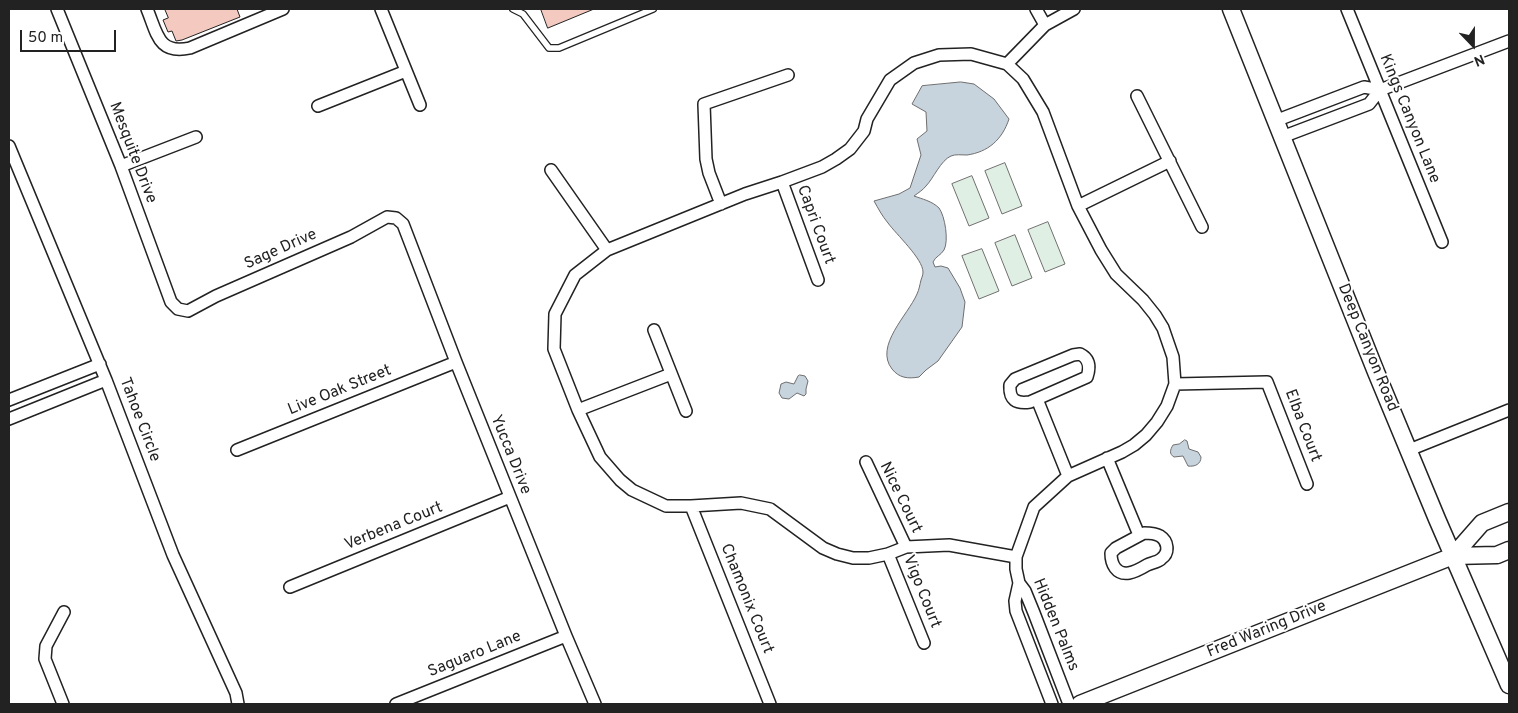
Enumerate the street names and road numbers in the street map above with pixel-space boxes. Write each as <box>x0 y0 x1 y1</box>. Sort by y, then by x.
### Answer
street label: Kings Canyon Lane <box>1374 52 1444 186</box>
street label: Mesquite Drive <box>104 100 160 206</box>
street label: Capri Court <box>792 183 838 267</box>
street label: Sage Drive <box>242 225 320 275</box>
street label: Deep Canyon Road <box>1333 281 1401 415</box>
street label: Live Oak Street <box>286 362 394 420</box>
street label: Tahoe Circle <box>114 375 164 465</box>
street label: Elba Court <box>1279 387 1325 465</box>
street label: Yucca Drive <box>485 412 535 498</box>
street label: Nice Court <box>875 459 925 537</box>
street label: Verbena Court <box>342 499 446 555</box>
street label: Chamonix Court <box>715 541 777 657</box>
street label: Vigo Court <box>898 553 944 631</box>
street label: Hidden Palms <box>1028 576 1082 674</box>
street label: Fred Waring Drive <box>1205 597 1329 663</box>
street label: Saguaro Lane <box>426 628 524 682</box>

